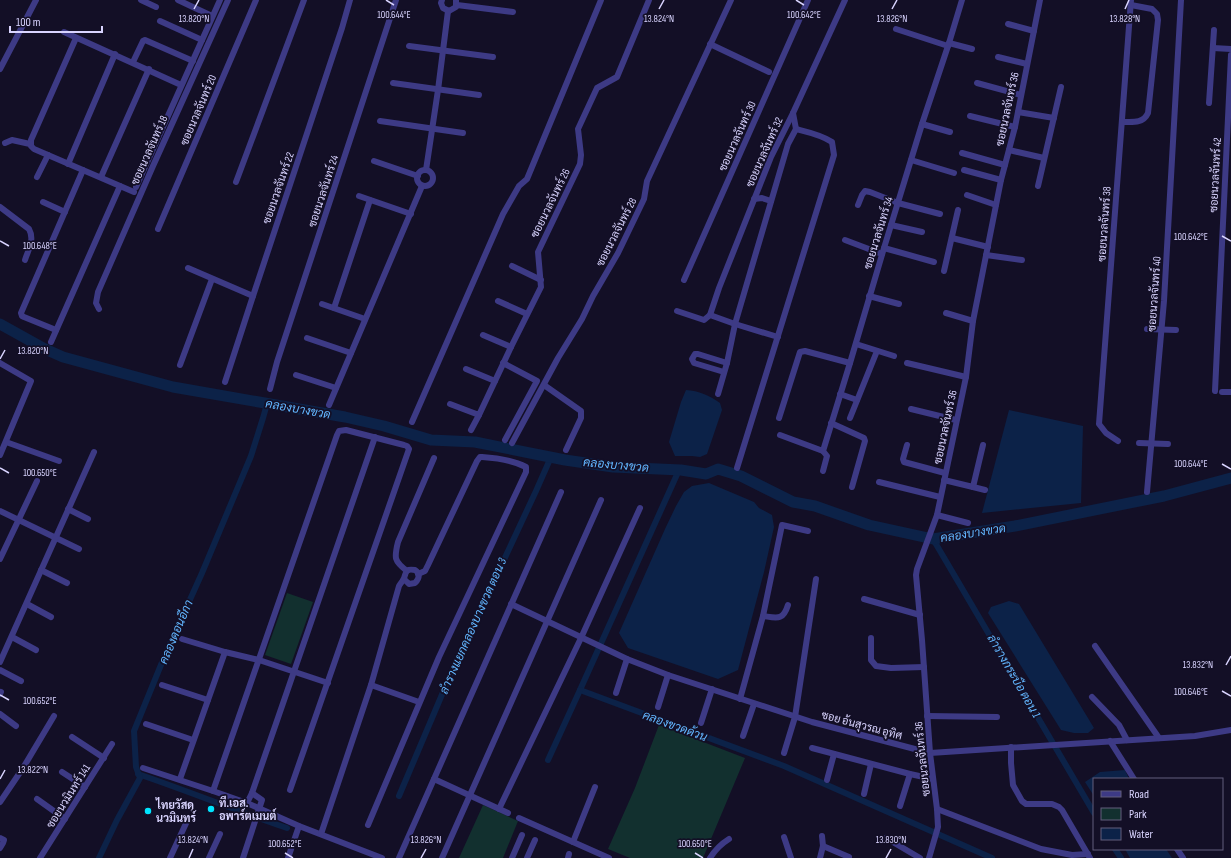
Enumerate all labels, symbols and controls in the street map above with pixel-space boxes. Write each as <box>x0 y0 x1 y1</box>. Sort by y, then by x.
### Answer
scale bar <box>10 8 102 34</box>
text: 100.644°E <box>377 9 411 21</box>
text: 100.642°E <box>787 9 821 21</box>
text: 13.820°N <box>179 13 209 25</box>
text: 13.824°N <box>644 13 674 25</box>
text: 13.826°N <box>877 13 907 25</box>
text: 13.828°N <box>1110 13 1140 25</box>
text: 100 m <box>16 15 41 30</box>
street label: ซอยนวลจันทร์ 36 <box>991 70 1022 147</box>
street label: ซอยนวลจันทร์ 20 <box>176 72 219 147</box>
street label: ซอยนวลจันทร์ 30 <box>714 98 759 173</box>
street label: ซอยนวลจันทร์ 18 <box>127 112 171 187</box>
street label: ซอยนวลจันทร์ 32 <box>741 114 786 189</box>
street label: ซอยนวลจันทร์ 42 <box>1205 137 1224 213</box>
street label: ซอยนวลจันทร์ 22 <box>258 149 297 226</box>
street label: ซอยนวลจันทร์ 24 <box>304 152 341 229</box>
street label: ซอยนวลจันทร์ 26 <box>526 165 573 240</box>
street label: ซอยนวลจันทร์ 38 <box>1093 186 1114 262</box>
street label: ซอยนวลจันทร์ 34 <box>859 194 896 271</box>
street label: ซอยนวลจันทร์ 28 <box>592 195 639 269</box>
text: 100.642°E <box>1174 231 1208 243</box>
text: 100.648°E <box>23 240 57 252</box>
street label: ซอยนวลจันทร์ 40 <box>1143 256 1164 332</box>
text: 13.820°N <box>18 345 48 357</box>
street label: ซอยนวลจันทร์ 36 <box>929 388 960 465</box>
water label: คลองบางขวด <box>264 396 332 423</box>
water label: คลองบางขวด <box>582 455 650 476</box>
text: 100.644°E <box>1174 458 1208 470</box>
text: 100.650°E <box>23 467 57 479</box>
water label: คลองบางขวด <box>939 521 1007 546</box>
water label: ลำรางแยกคลองบางขวด ตอน 3 <box>437 556 510 697</box>
water label: คลองดอนอีกา <box>155 597 197 667</box>
water label: ลำรางกระบือ ตอน 1 <box>984 631 1044 721</box>
text: 13.832°N <box>1183 659 1213 671</box>
text: 100.646°E <box>1174 686 1208 698</box>
text: 100.652°E <box>23 695 57 707</box>
street label: ซอย อ้นสุวรณ อุทิศ <box>819 707 904 744</box>
water label: คลองขวดด้วน <box>640 708 710 745</box>
street label: ซอยนวลจันทร์ 36 <box>910 721 933 797</box>
street label: ซอยนวมินทร์ 141 <box>42 761 93 830</box>
text: 13.822°N <box>18 764 48 776</box>
legend <box>1093 778 1223 850</box>
text: Road <box>1129 787 1149 802</box>
place label: ที.เอส. อพาร์ตเมนต์ <box>219 795 277 823</box>
place label: ไทยวัสดุ นวมินทร์ <box>155 797 197 825</box>
marker: ที.เอส. อพาร์ตเมนต์ <box>206 804 216 814</box>
marker: ไทยวัสดุ นวมินทร์ <box>143 806 153 816</box>
text: Park <box>1129 807 1147 822</box>
text: Water <box>1129 827 1153 842</box>
text: 13.824°N <box>178 834 208 846</box>
text: 13.826°N <box>411 834 441 846</box>
text: 13.830°N <box>876 834 906 846</box>
text: 100.652°E <box>268 838 302 850</box>
text: 100.650°E <box>678 838 712 850</box>

